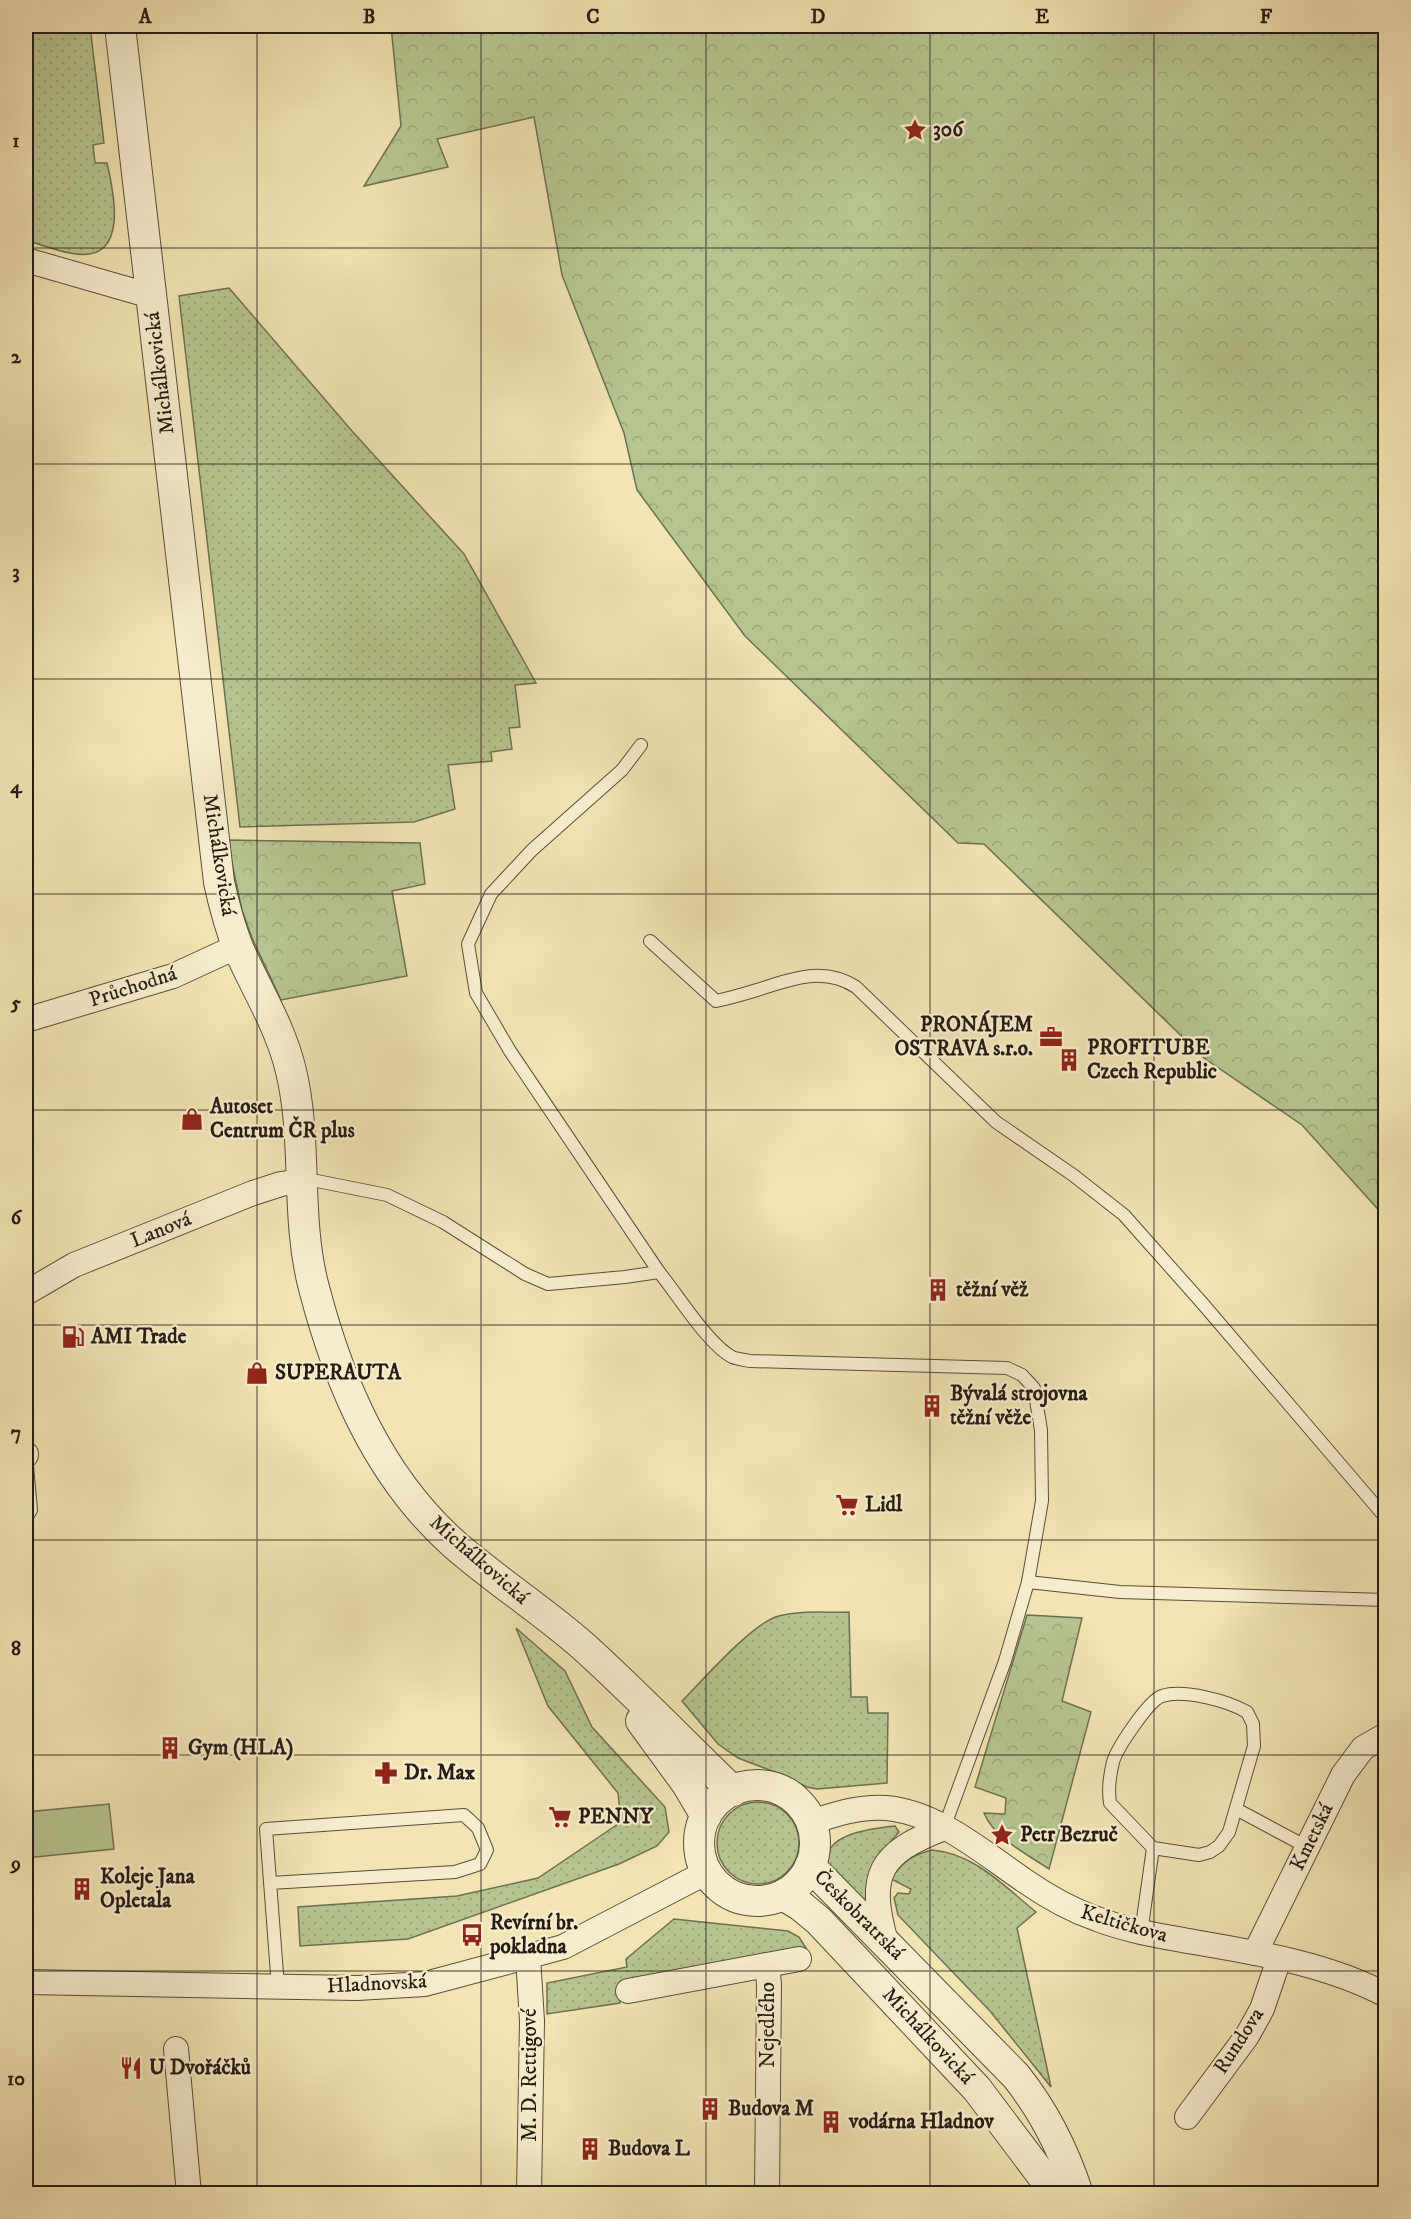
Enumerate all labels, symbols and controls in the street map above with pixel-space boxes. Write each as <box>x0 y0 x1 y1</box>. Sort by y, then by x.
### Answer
text: A <box>138 5 153 30</box>
text: B <box>363 5 375 30</box>
text: C <box>586 5 600 30</box>
text: D <box>811 5 826 30</box>
text: E <box>1035 5 1049 30</box>
text: F <box>1260 5 1273 30</box>
place icon: 306 <box>902 117 928 143</box>
place label: 306 <box>933 117 964 143</box>
text: 1 <box>12 129 20 154</box>
street label: Michálkovická <box>140 310 180 436</box>
text: 2 <box>11 345 22 370</box>
text: 3 <box>12 560 20 585</box>
text: 4 <box>10 775 23 800</box>
street label: Michálkovická <box>197 792 242 918</box>
street label: Průchodná <box>86 961 180 1013</box>
text: 5 <box>10 991 21 1016</box>
place label: PRONÁJEM OSTRAVA s.r.o. <box>894 1010 1033 1062</box>
office icon: PRONÁJEM OSTRAVA s.r.o. <box>1038 1024 1064 1050</box>
place label: PROFITUBE Czech Republic <box>1087 1035 1217 1085</box>
building icon: PROFITUBE Czech Republic <box>1056 1047 1082 1073</box>
place label: Autoset Centrum ČR plus <box>209 1094 355 1144</box>
shop icon: Autoset Centrum ČR plus <box>179 1106 205 1132</box>
text: 6 <box>11 1206 23 1231</box>
street label: Lanová <box>127 1206 195 1254</box>
building icon: těžní věž <box>925 1277 951 1303</box>
place label: těžní věž <box>956 1277 1029 1303</box>
fuel station icon: AMI Trade <box>60 1324 86 1350</box>
place label: AMI Trade <box>90 1324 187 1350</box>
shop icon: SUPERAUTA <box>244 1360 270 1386</box>
place label: SUPERAUTA <box>275 1360 402 1386</box>
place label: Bývalá strojovna těžní věže <box>950 1381 1088 1431</box>
building icon: Bývalá strojovna těžní věže <box>919 1393 945 1419</box>
text: 7 <box>11 1421 21 1446</box>
supermarket icon: Lidl <box>834 1492 860 1518</box>
place label: Lidl <box>865 1492 903 1518</box>
street label: Michálkovická <box>424 1510 534 1610</box>
text: 8 <box>11 1637 21 1662</box>
building icon: Gym (HLA) <box>157 1735 183 1761</box>
place label: Gym (HLA) <box>188 1735 293 1761</box>
pharmacy icon: Dr. Max <box>373 1760 399 1786</box>
place label: Dr. Max <box>404 1760 476 1786</box>
street label: Kmetská <box>1284 1799 1340 1875</box>
supermarket icon: PENNY <box>547 1804 573 1830</box>
place label: PENNY <box>578 1804 654 1830</box>
place icon: Petr Bezruč <box>989 1822 1015 1848</box>
place label: Petr Bezruč <box>1020 1822 1118 1848</box>
text: 9 <box>9 1852 21 1877</box>
street label: Českobratrská <box>808 1863 911 1966</box>
place label: Koleje Jana Opletala <box>100 1864 196 1914</box>
building icon: Koleje Jana Opletala <box>69 1876 95 1902</box>
street label: Keltičkova <box>1078 1899 1171 1949</box>
place label: Revírní br. pokladna <box>489 1910 578 1960</box>
bus stop icon: Revírní br. pokladna <box>459 1922 485 1948</box>
street label: Hladnovská <box>326 1968 428 2000</box>
street label: Nejedlého <box>755 1982 781 2068</box>
street label: Michálkovická <box>876 1982 980 2090</box>
street label: Rundova <box>1208 2003 1270 2079</box>
street label: M. D. Rettigové <box>517 2008 543 2142</box>
restaurant icon: U Dvořáčků <box>118 2055 144 2081</box>
place label: U Dvořáčků <box>149 2055 251 2081</box>
text: 10 <box>7 2067 25 2092</box>
building icon: Budova M <box>697 2096 723 2122</box>
place label: Budova M <box>728 2096 814 2122</box>
building icon: vodárna Hladnov <box>818 2109 844 2135</box>
place label: vodárna Hladnov <box>848 2109 994 2135</box>
building icon: Budova L <box>577 2136 603 2162</box>
place label: Budova L <box>608 2136 691 2162</box>

